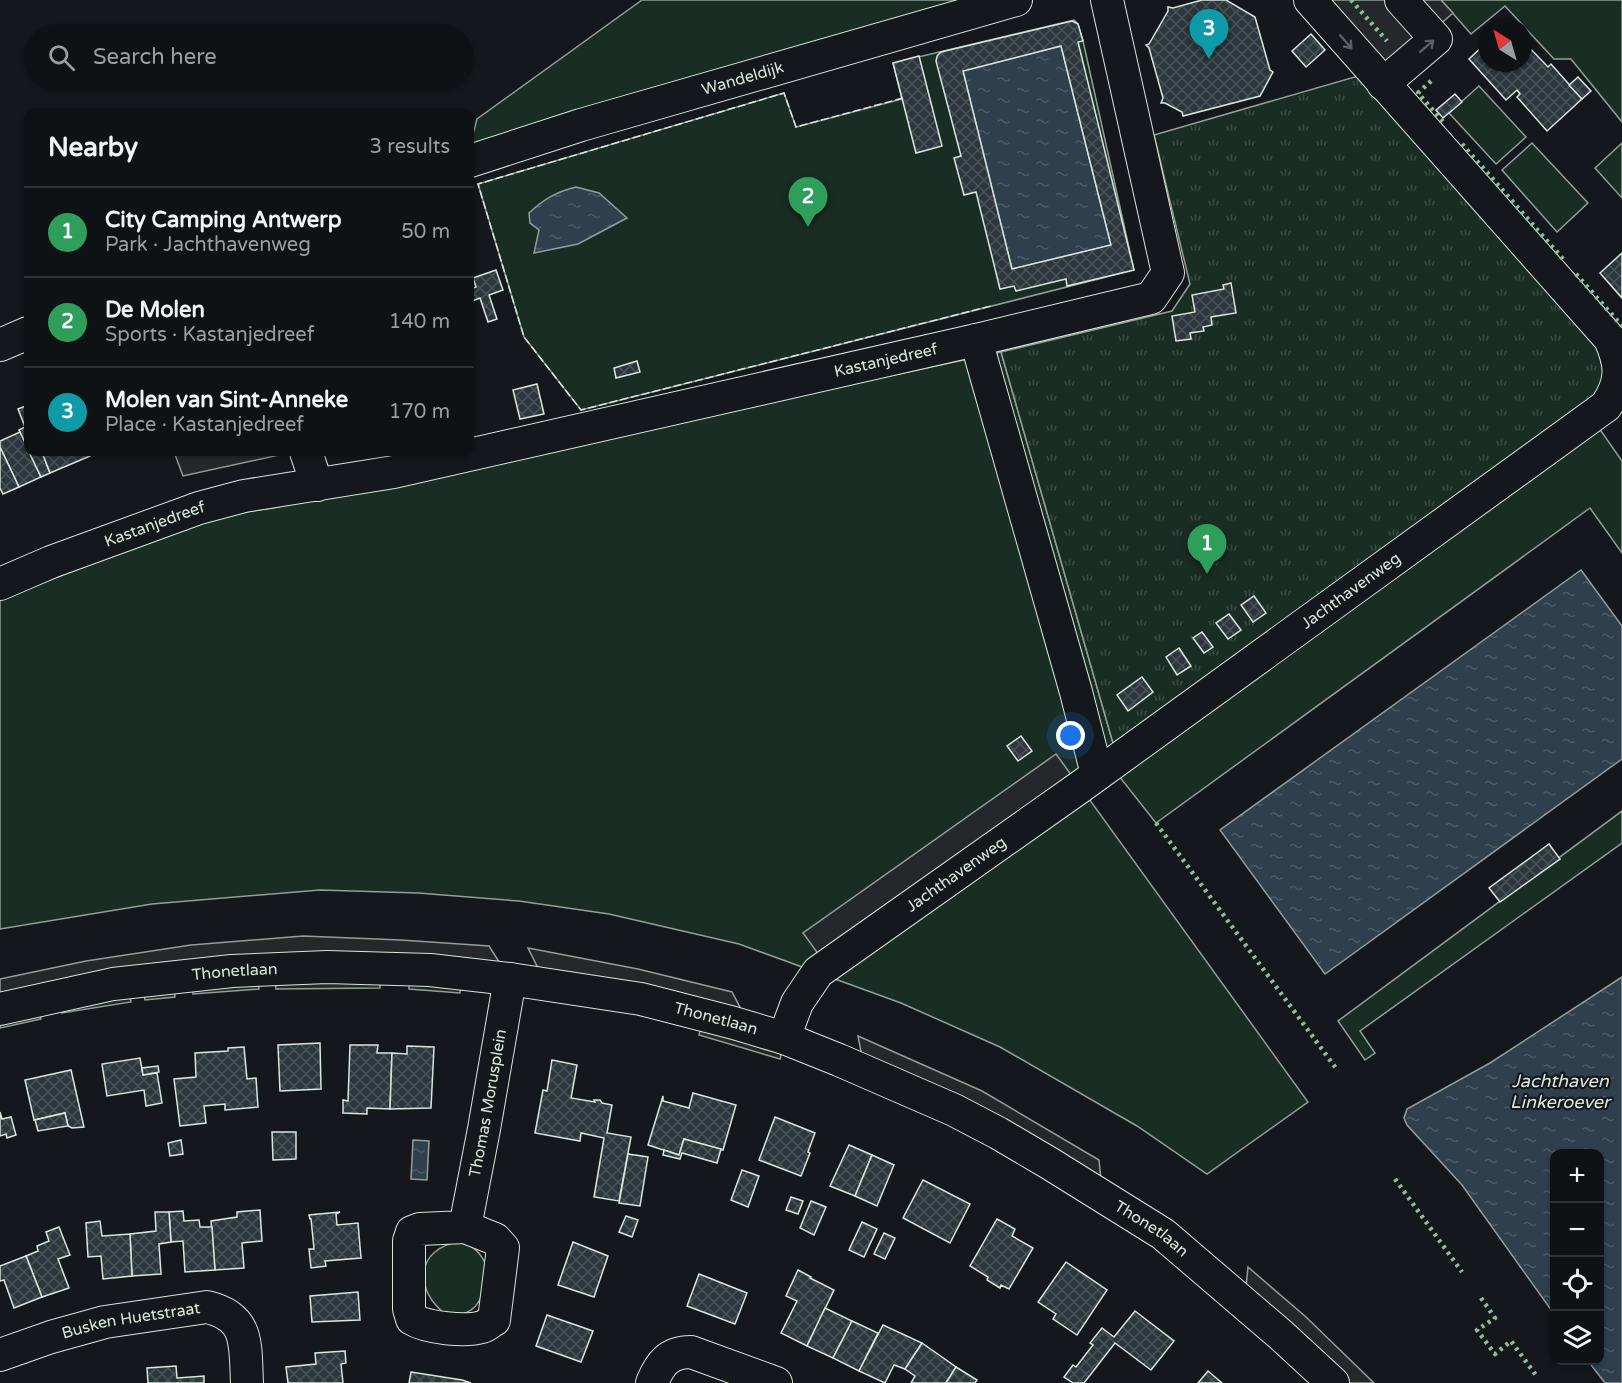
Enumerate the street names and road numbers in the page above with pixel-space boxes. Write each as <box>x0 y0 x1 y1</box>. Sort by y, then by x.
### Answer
street label: Wandeldijk <box>699 57 786 100</box>
street label: Kastanjedreef <box>832 339 941 382</box>
street label: Kastanjedreef <box>102 497 208 552</box>
street label: Jachthavenweg <box>1297 548 1405 634</box>
street label: Jachthavenweg <box>902 832 1010 917</box>
street label: Thonetlaan <box>191 959 278 985</box>
street label: Thonetlaan <box>672 998 760 1040</box>
street label: Thomas Morusplein <box>465 1028 511 1179</box>
street label: Thonetlaan <box>1111 1196 1193 1261</box>
street label: Busken Huetstraat <box>60 1298 202 1344</box>

